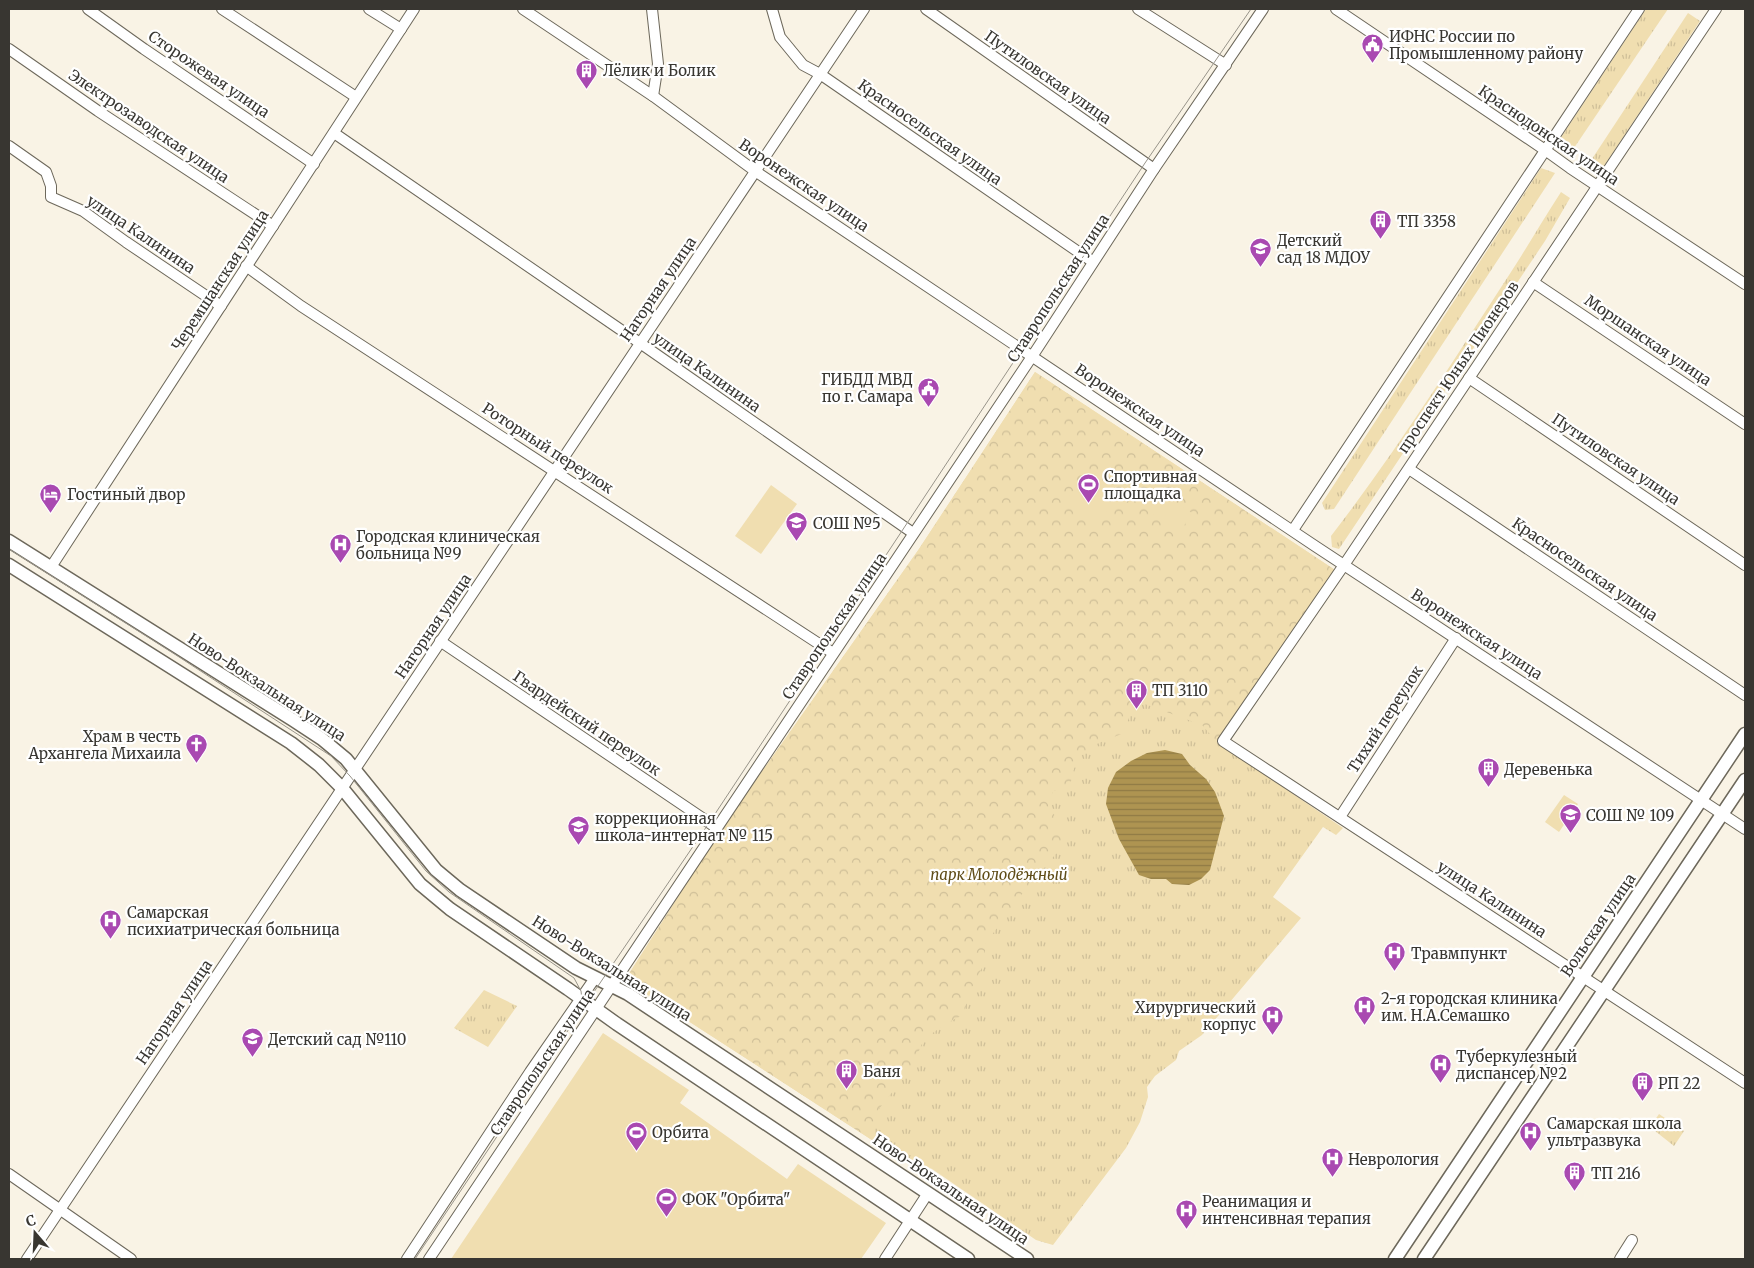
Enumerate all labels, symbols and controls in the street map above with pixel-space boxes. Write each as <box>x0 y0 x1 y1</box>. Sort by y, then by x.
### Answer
street label: Сторожевая улица <box>145 26 273 122</box>
street label: Путиловская улица <box>981 26 1115 128</box>
place label: ИФНС России по Промышленному району <box>1389 27 1583 63</box>
public building icon: ИФНС России по Промышленному району <box>1361 33 1385 64</box>
building icon: Лёлик и Болик <box>575 58 599 89</box>
place label: Лёлик и Болик <box>603 61 716 80</box>
street label: Электрозаводская улица <box>65 65 233 187</box>
street label: Красносельская улица <box>854 75 1006 189</box>
street label: Краснодонская улица <box>1475 81 1623 189</box>
street label: Воронежская улица <box>736 135 872 235</box>
street label: улица Калинина <box>83 191 199 277</box>
street label: Черемшанская улица <box>167 206 273 354</box>
building icon: ТП 3358 <box>1369 209 1393 240</box>
street label: Ставропольская улица <box>1003 210 1113 366</box>
place label: ТП 3358 <box>1397 212 1456 231</box>
place label: Детский сад 18 МДОУ <box>1277 231 1371 267</box>
street label: Нагорная улица <box>616 233 700 345</box>
school or university icon: Детский сад 18 МДОУ <box>1249 237 1273 268</box>
street label: проспект Юных Пионеров <box>1393 277 1523 457</box>
street label: Моршанская улица <box>1581 290 1715 390</box>
street label: улица Калинина <box>650 328 764 416</box>
street label: Воронежская улица <box>1072 360 1208 460</box>
place label: ГИБДД МВД по г. Самара <box>821 370 913 406</box>
public building icon: ГИБДД МВД по г. Самара <box>917 376 941 407</box>
street label: Роторный переулок <box>479 398 618 498</box>
street label: Путиловская улица <box>1548 409 1684 509</box>
place label: Спортивная площадка <box>1104 467 1197 503</box>
sports icon: Спортивная площадка <box>1076 473 1100 504</box>
hotel icon: Гостиный двор <box>39 482 63 513</box>
place label: Гостиный двор <box>67 485 185 504</box>
school or university icon: СОШ №5 <box>785 511 809 542</box>
street label: Красносельская улица <box>1509 513 1661 625</box>
place label: СОШ №5 <box>813 514 881 533</box>
place label: Городская клиническая больница №9 <box>356 527 540 563</box>
hospital icon: Городская клиническая больница №9 <box>328 533 352 564</box>
street label: Ставропольская улица <box>778 549 890 703</box>
street label: Нагорная улица <box>391 570 475 682</box>
street label: Воронежская улица <box>1408 585 1546 683</box>
street label: Ново-Вокзальная улица <box>185 629 349 745</box>
street label: Тихий переулок <box>1343 661 1427 776</box>
street label: Гвардейский переулок <box>510 666 665 780</box>
building icon: ТП 3110 <box>1124 678 1148 709</box>
place label: ТП 3110 <box>1152 681 1208 700</box>
place label: Храм в честь Архангела Михаила <box>27 727 181 763</box>
church icon: Храм в честь Архангела Михаила <box>185 733 209 764</box>
building icon: Деревенька <box>1476 757 1500 788</box>
place label: Деревенька <box>1504 760 1592 779</box>
school or university icon: СОШ № 109 <box>1558 803 1582 834</box>
place label: СОШ № 109 <box>1586 806 1674 825</box>
place label: коррекционная школа-интернат № 115 <box>595 809 773 845</box>
school or university icon: коррекционная школа-интернат № 115 <box>567 815 591 846</box>
street label: улица Калинина <box>1434 857 1550 941</box>
park label: парк Молодёжный <box>930 865 1068 884</box>
street label: Вольская улица <box>1556 870 1640 980</box>
place label: Самарская психиатрическая больница <box>127 903 340 939</box>
hospital icon: Самарская психиатрическая больница <box>99 909 123 940</box>
street label: Ново-Вокзальная улица <box>529 911 695 1025</box>
hospital icon: Травмпункт <box>1383 941 1407 972</box>
place label: Травмпункт <box>1411 944 1507 963</box>
street label: Нагорная улица <box>132 956 216 1068</box>
street label: Ставропольская улица <box>486 985 598 1139</box>
place label: 2-я городская клиника им. Н.А.Семашко <box>1381 989 1558 1025</box>
hospital icon: 2-я городская клиника им. Н.А.Семашко <box>1353 995 1377 1026</box>
place label: Хирургический корпус <box>1135 998 1256 1034</box>
hospital icon: Хирургический корпус <box>1260 1004 1284 1035</box>
school or university icon: Детский сад №110 <box>240 1027 264 1058</box>
place label: Детский сад №110 <box>268 1030 406 1049</box>
place label: Туберкулезный диспансер №2 <box>1455 1047 1577 1083</box>
hospital icon: Туберкулезный диспансер №2 <box>1428 1053 1452 1084</box>
building icon: Баня <box>835 1059 859 1090</box>
place label: Баня <box>863 1062 901 1081</box>
building icon: РП 22 <box>1630 1071 1654 1102</box>
place label: РП 22 <box>1658 1074 1701 1093</box>
place label: Самарская школа ультразвука <box>1547 1114 1682 1150</box>
sports icon: Орбита <box>624 1120 648 1151</box>
hospital icon: Самарская школа ультразвука <box>1519 1120 1543 1151</box>
place label: Орбита <box>652 1123 709 1142</box>
street label: Ново-Вокзальная улица <box>869 1130 1033 1248</box>
hospital icon: Неврология <box>1320 1147 1344 1178</box>
place label: Неврология <box>1348 1150 1439 1169</box>
building icon: ТП 216 <box>1563 1161 1587 1192</box>
place label: ТП 216 <box>1591 1164 1641 1183</box>
sports icon: ФОК "Орбита" <box>654 1187 678 1218</box>
place label: ФОК "Орбита" <box>682 1190 791 1209</box>
place label: Реанимация и интенсивная терапия <box>1202 1192 1371 1228</box>
hospital icon: Реанимация и интенсивная терапия <box>1174 1198 1198 1229</box>
north arrow <box>10 1208 60 1258</box>
text: С <box>23 1211 38 1231</box>

